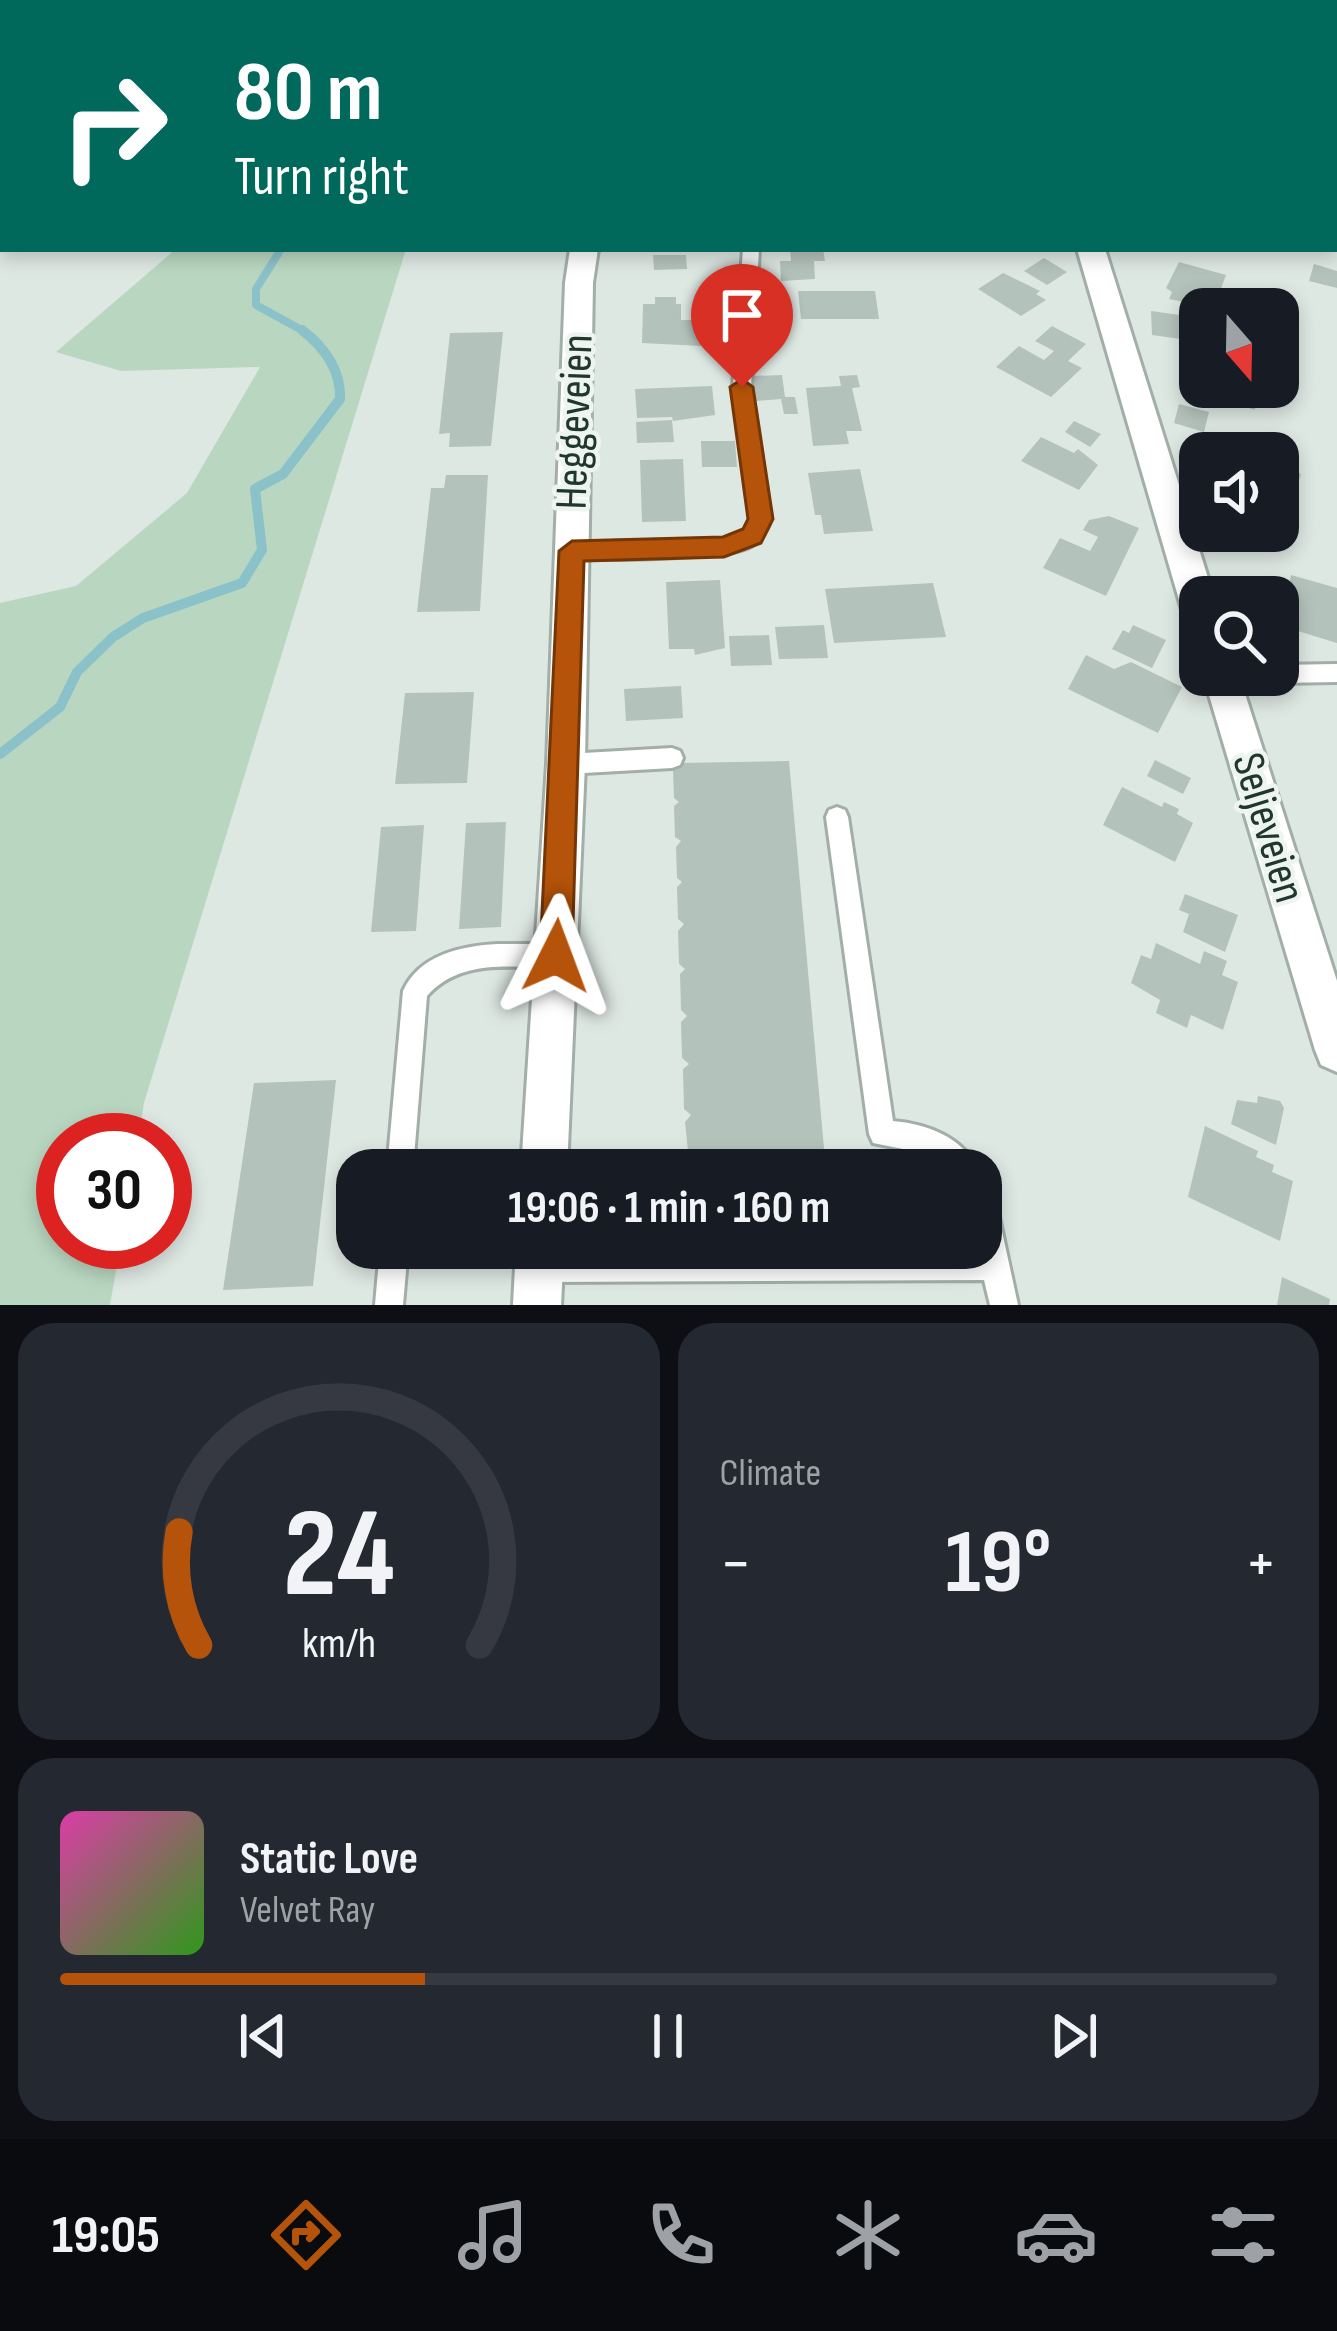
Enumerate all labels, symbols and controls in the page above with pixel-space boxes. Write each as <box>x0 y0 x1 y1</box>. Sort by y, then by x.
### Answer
text: 80 m <box>234 43 382 144</box>
icon: right <box>36 48 192 204</box>
text: Turn right <box>234 145 409 210</box>
pin <box>691 264 793 387</box>
icon: arrive <box>709 282 775 348</box>
north arrow <box>1179 288 1299 408</box>
map controls <box>1179 288 1299 696</box>
street label: Heggeveien <box>544 333 606 511</box>
button: sound <box>1179 432 1299 552</box>
button: search <box>1179 576 1299 696</box>
street label: Seljeveien <box>1219 747 1317 909</box>
position arrow <box>493 893 619 1019</box>
speed limit sign: 30 <box>36 1113 192 1269</box>
text: 19:06 · 1 min · 160 m <box>508 1181 830 1236</box>
text: Climate <box>720 1450 821 1497</box>
text: 24 <box>283 1482 395 1631</box>
text: 19° <box>945 1510 1051 1618</box>
text: − <box>720 1525 752 1604</box>
text: + <box>1245 1525 1277 1604</box>
text: km/h <box>302 1617 376 1669</box>
text: Static Love <box>240 1832 418 1887</box>
text: Velvet Ray <box>240 1887 375 1934</box>
icon: previous <box>230 2003 296 2069</box>
icon: pause <box>635 2003 701 2069</box>
icon: next <box>1041 2003 1107 2069</box>
icon: directions <box>264 2193 348 2277</box>
icon: music <box>451 2193 535 2277</box>
icon: phone <box>639 2193 723 2277</box>
icon: climate <box>826 2193 910 2277</box>
icon: car <box>1014 2193 1098 2277</box>
icon: filters <box>1201 2193 1285 2277</box>
text: 19:05 <box>52 2203 160 2268</box>

